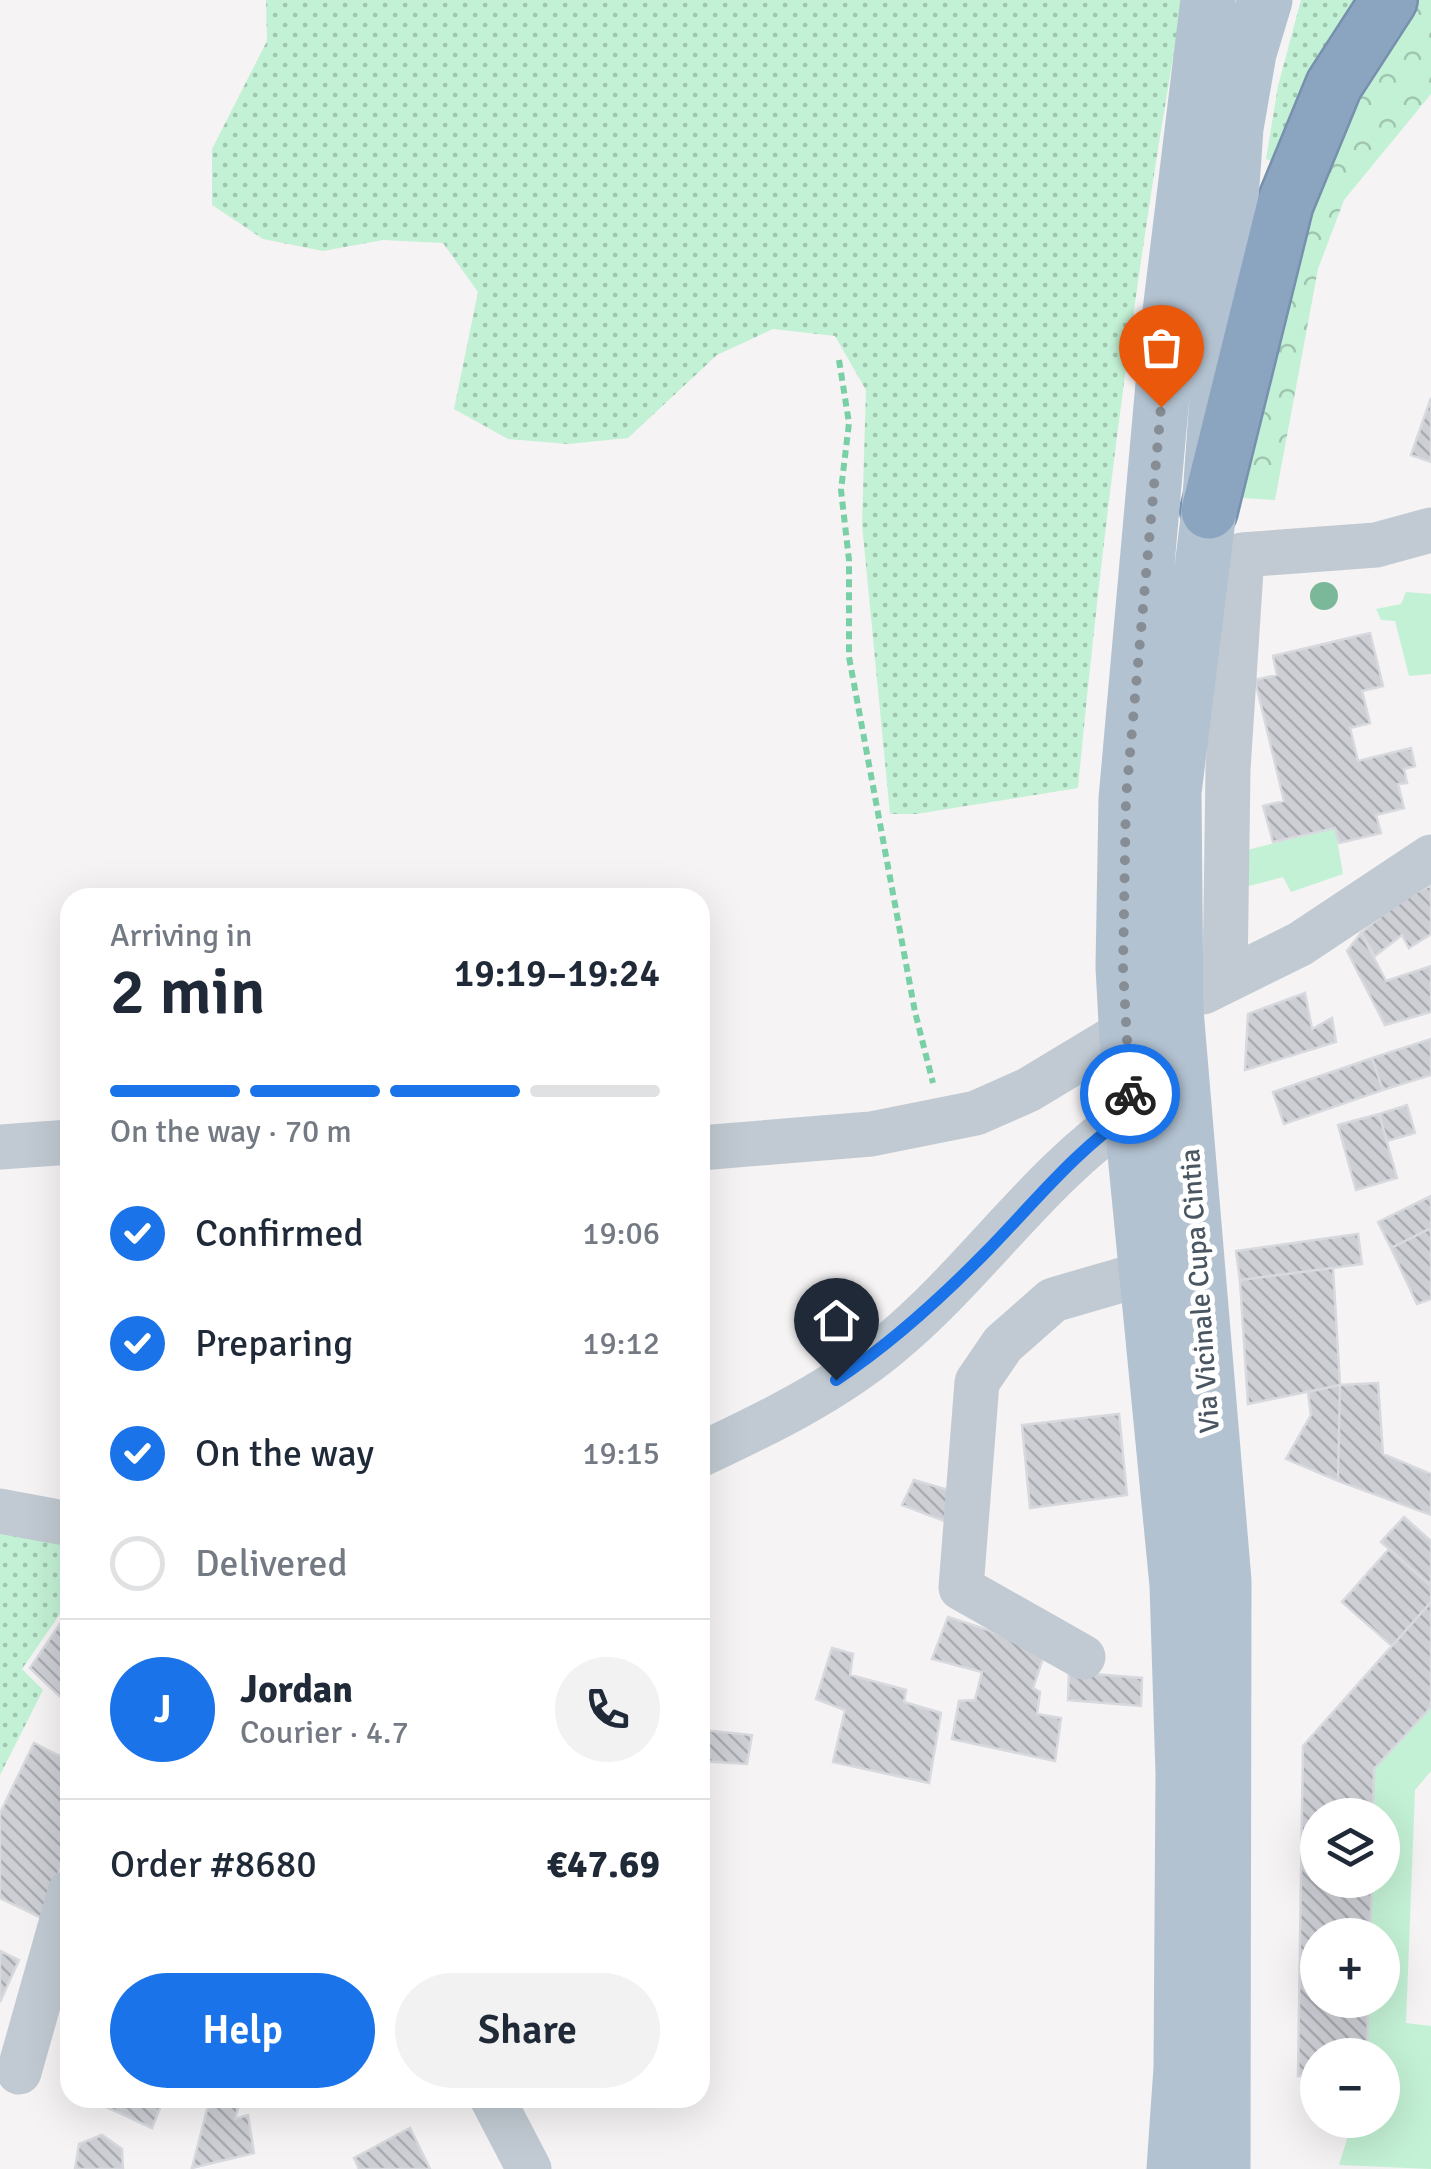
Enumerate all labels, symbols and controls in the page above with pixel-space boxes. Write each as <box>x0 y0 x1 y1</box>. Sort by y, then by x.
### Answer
pin <box>1119 305 1204 408</box>
icon: bag <box>1134 320 1189 375</box>
text: Arriving in <box>110 916 252 955</box>
text: 19:19–19:24 <box>454 950 660 997</box>
text: 2 min <box>110 952 266 1032</box>
courier <box>1080 1044 1180 1144</box>
icon: bike <box>1103 1067 1158 1122</box>
text: On the way · 70 m <box>110 1112 352 1151</box>
street label: Via Vicinale Cupa Cintia <box>1173 1147 1227 1434</box>
icon: check <box>110 1206 165 1261</box>
text: Confirmed <box>195 1210 364 1257</box>
text: 19:06 <box>582 1214 660 1253</box>
pin <box>794 1278 879 1381</box>
icon: home <box>809 1293 864 1348</box>
icon: check <box>110 1316 165 1371</box>
text: Preparing <box>195 1320 353 1367</box>
text: 19:12 <box>582 1324 660 1363</box>
icon: check <box>110 1426 165 1481</box>
text: On the way <box>195 1430 374 1477</box>
text: 19:15 <box>582 1434 660 1473</box>
text: Delivered <box>195 1540 348 1587</box>
button: phone <box>555 1657 660 1762</box>
text: Jordan <box>240 1666 353 1713</box>
text: J <box>154 1686 171 1733</box>
text: Courier · 4.7 <box>240 1713 409 1752</box>
map controls <box>1300 1798 1400 2138</box>
button: layers <box>1300 1798 1400 1898</box>
text: Order #8680 <box>110 1841 317 1888</box>
text: €47.69 <box>547 1841 660 1888</box>
button: + <box>1300 1918 1400 2018</box>
button: Help <box>110 1973 375 2088</box>
button: Share <box>395 1973 660 2088</box>
button: − <box>1300 2038 1400 2138</box>

